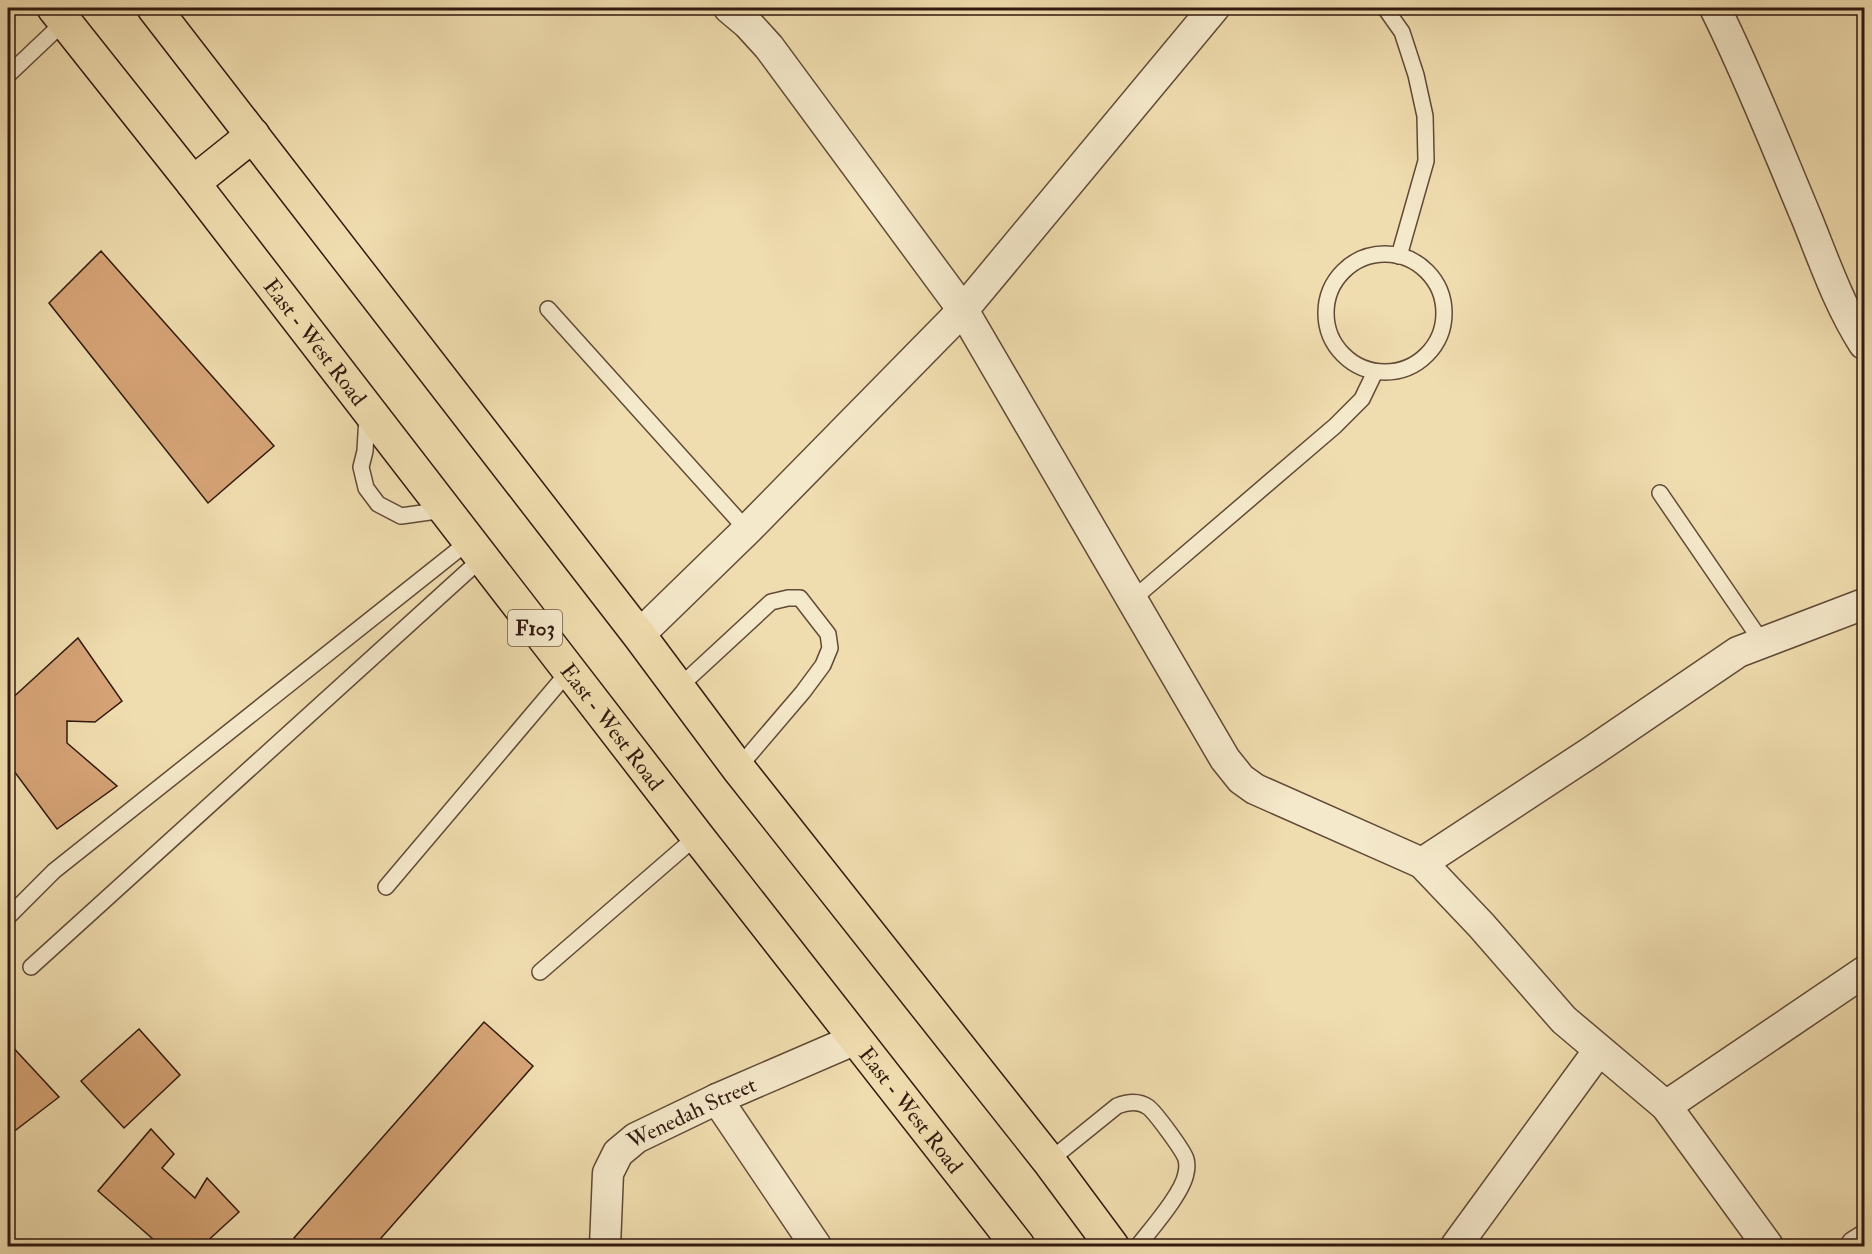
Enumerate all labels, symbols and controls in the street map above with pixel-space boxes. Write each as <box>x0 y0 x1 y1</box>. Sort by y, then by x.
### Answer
street label: East - West Road <box>257 273 373 412</box>
road number: F103 <box>508 610 562 646</box>
street label: East - West Road <box>554 658 670 796</box>
street label: East - West Road <box>852 1041 969 1179</box>
street label: Wenedah Street <box>622 1071 760 1156</box>

